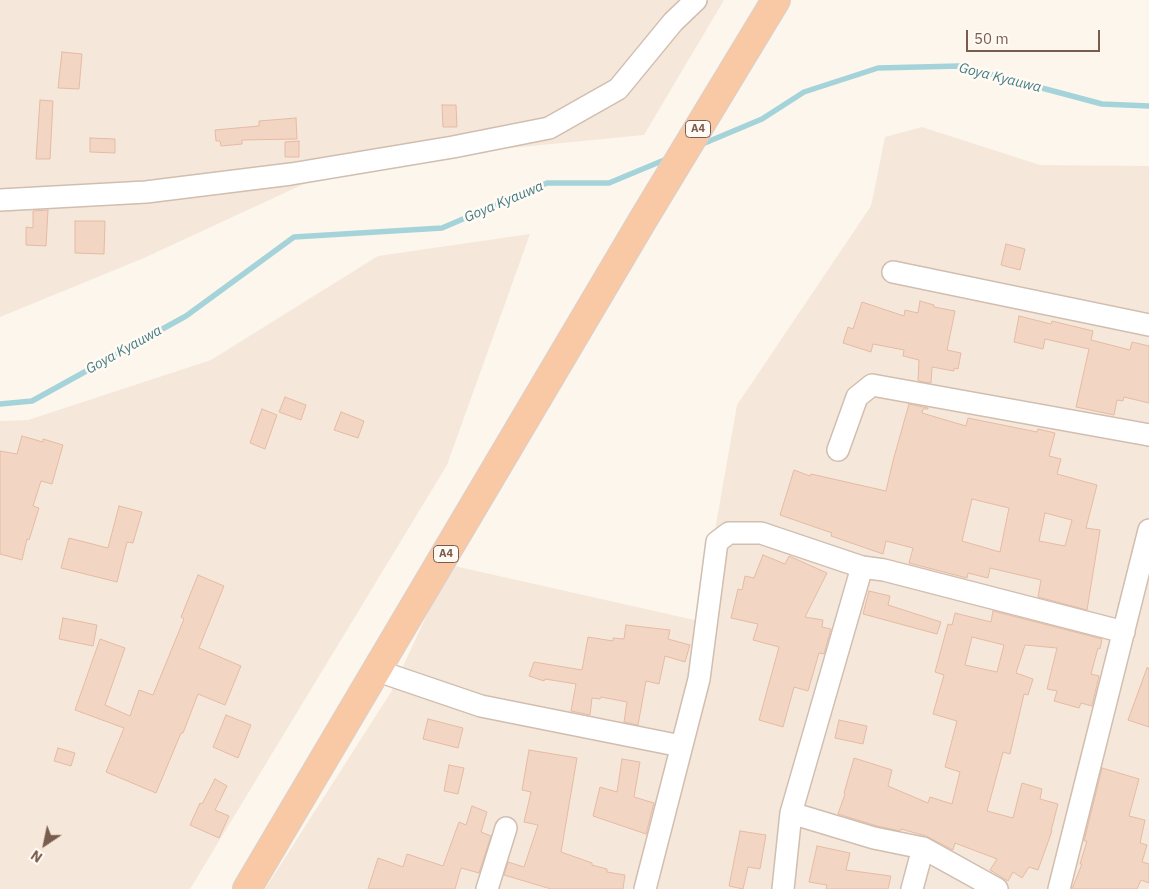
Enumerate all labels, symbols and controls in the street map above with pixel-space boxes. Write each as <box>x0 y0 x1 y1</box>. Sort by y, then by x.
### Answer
scale bar <box>969 20 1103 52</box>
text: 50 m <box>974 29 1009 48</box>
water label: Goya Kyauwa <box>957 60 1043 96</box>
road number: A4 <box>686 120 710 138</box>
water label: Goya Kyauwa <box>462 178 546 226</box>
water label: Goya Kyauwa <box>83 322 165 378</box>
road number: A4 <box>434 546 458 562</box>
north arrow <box>20 819 70 869</box>
text: N <box>27 846 46 867</box>

